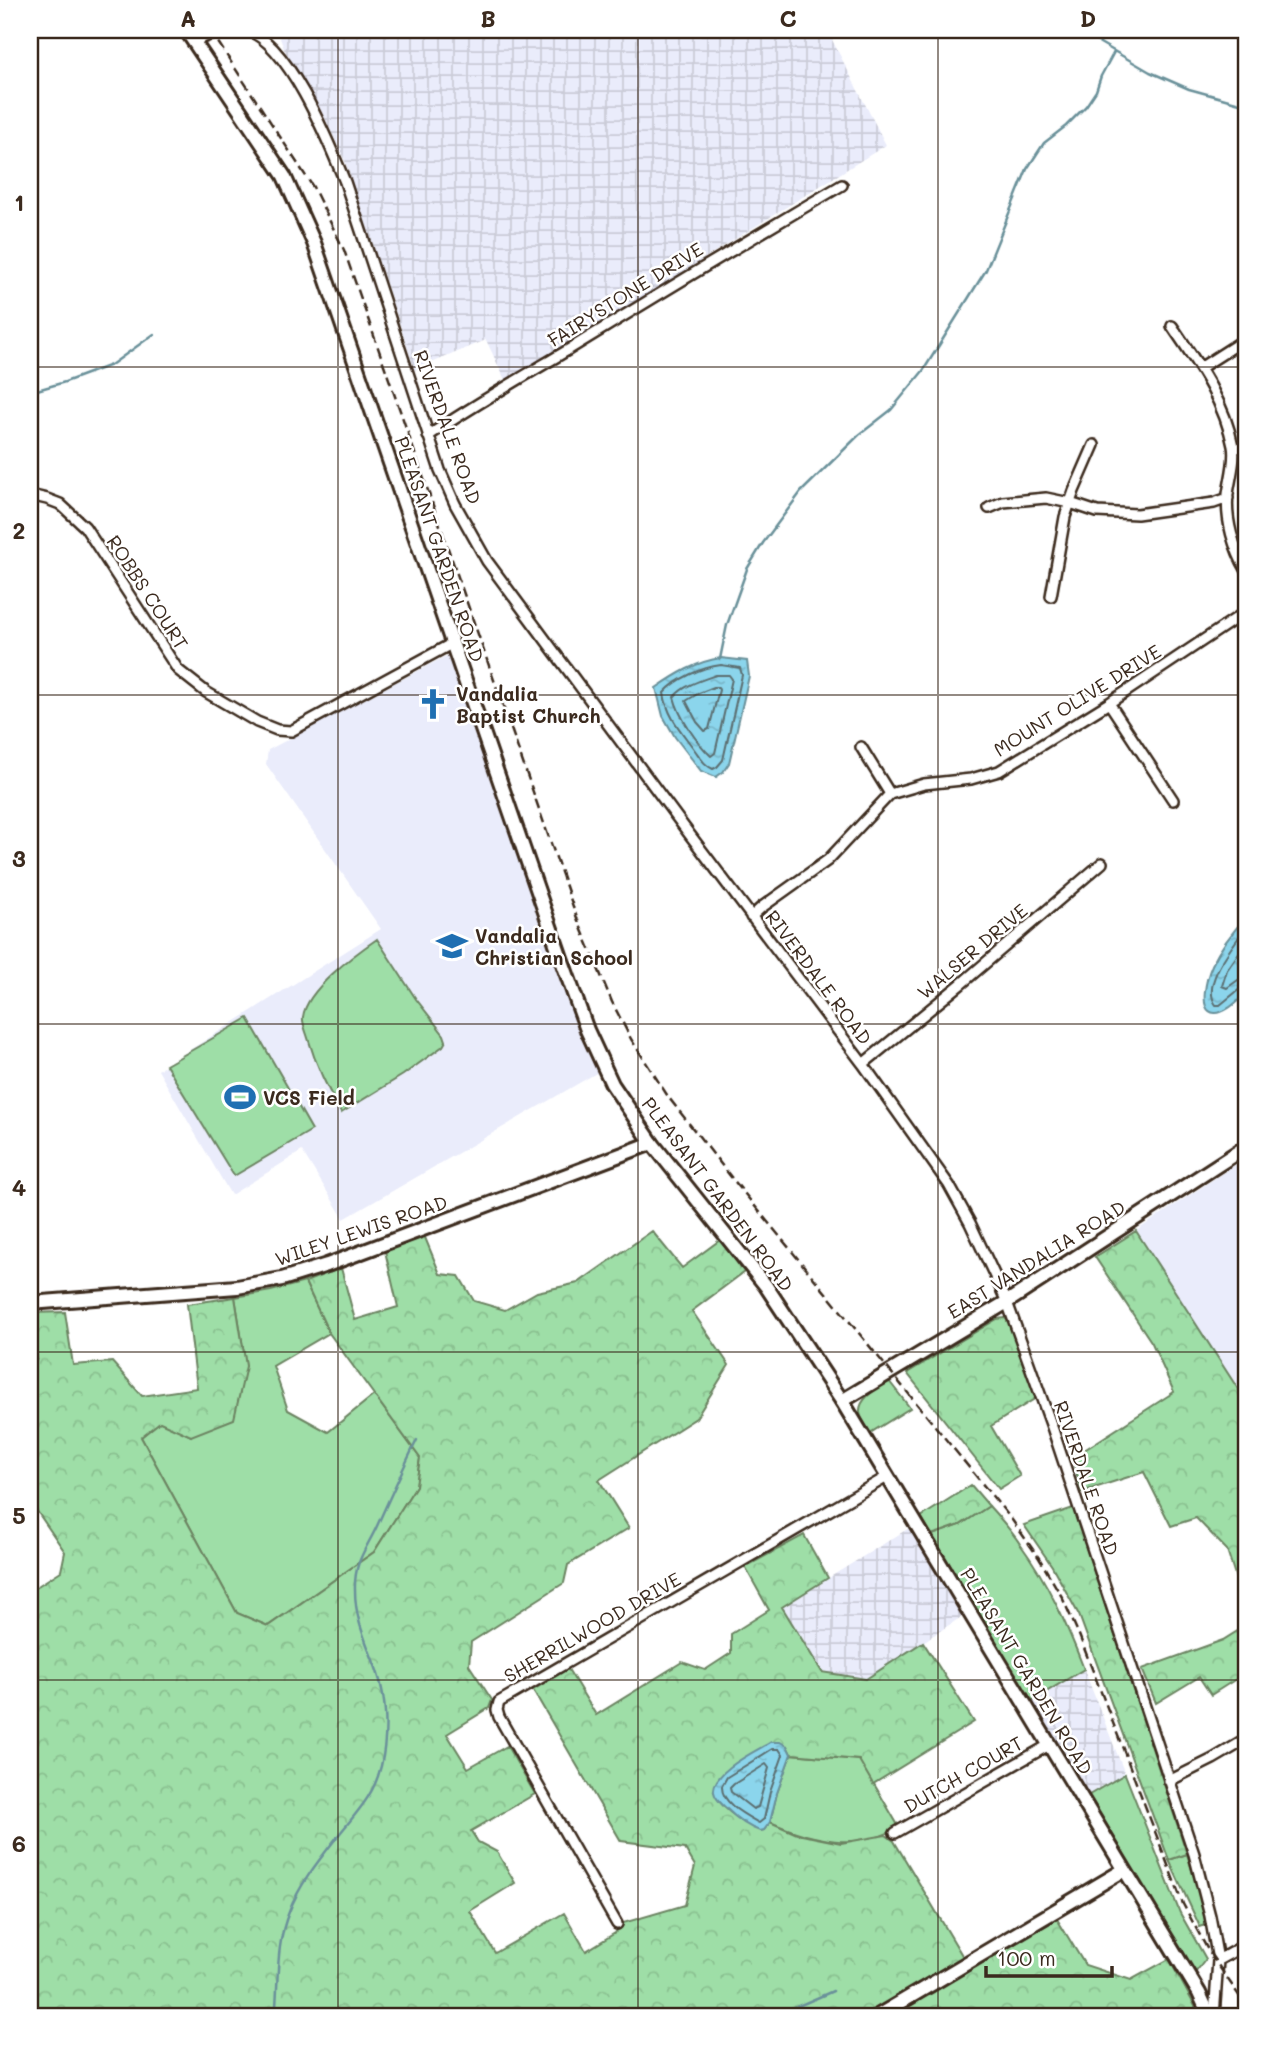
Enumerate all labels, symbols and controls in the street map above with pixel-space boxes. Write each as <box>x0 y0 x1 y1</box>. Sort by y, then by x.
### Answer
text: A <box>180 3 196 33</box>
text: B <box>480 3 496 33</box>
text: C <box>779 3 797 33</box>
text: D <box>1080 3 1096 33</box>
text: 1 <box>14 187 24 217</box>
street label: FAIRYSTONE DRIVE <box>543 236 707 352</box>
street label: RIVERDALE ROAD <box>408 346 488 508</box>
street label: PLEASANT GARDEN ROAD <box>390 433 490 665</box>
text: 2 <box>13 515 25 545</box>
street label: ROBBS COURT <box>102 530 194 654</box>
street label: MOUNT OLIVE DRIVE <box>989 638 1165 762</box>
place label: Vandalia Baptist Church <box>456 681 600 728</box>
church icon: Vandalia Baptist Church <box>416 687 450 721</box>
text: 3 <box>12 843 26 873</box>
street label: WALSER DRIVE <box>912 898 1032 1004</box>
street label: RIVERDALE ROAD <box>760 905 878 1049</box>
place label: Vandalia Christian School <box>475 923 633 970</box>
school or university icon: Vandalia Christian School <box>435 929 469 963</box>
sports icon: VCS Field <box>223 1080 257 1114</box>
place label: VCS Field <box>263 1085 355 1110</box>
street label: PLEASANT GARDEN ROAD <box>637 1092 799 1296</box>
text: 4 <box>12 1172 26 1202</box>
street label: WILEY LEWIS ROAD <box>272 1189 450 1271</box>
street label: EAST VANDALIA ROAD <box>942 1194 1130 1324</box>
street label: RIVERDALE ROAD <box>1049 1397 1125 1559</box>
text: 5 <box>12 1500 26 1530</box>
street label: PLEASANT GARDEN ROAD <box>955 1563 1099 1779</box>
street label: SHERRILWOOD DRIVE <box>499 1566 685 1688</box>
street label: DUTCH COURT <box>899 1730 1027 1818</box>
text: 6 <box>12 1828 26 1858</box>
scale bar <box>986 1935 1112 1979</box>
text: 100 m <box>997 1944 1056 1971</box>

